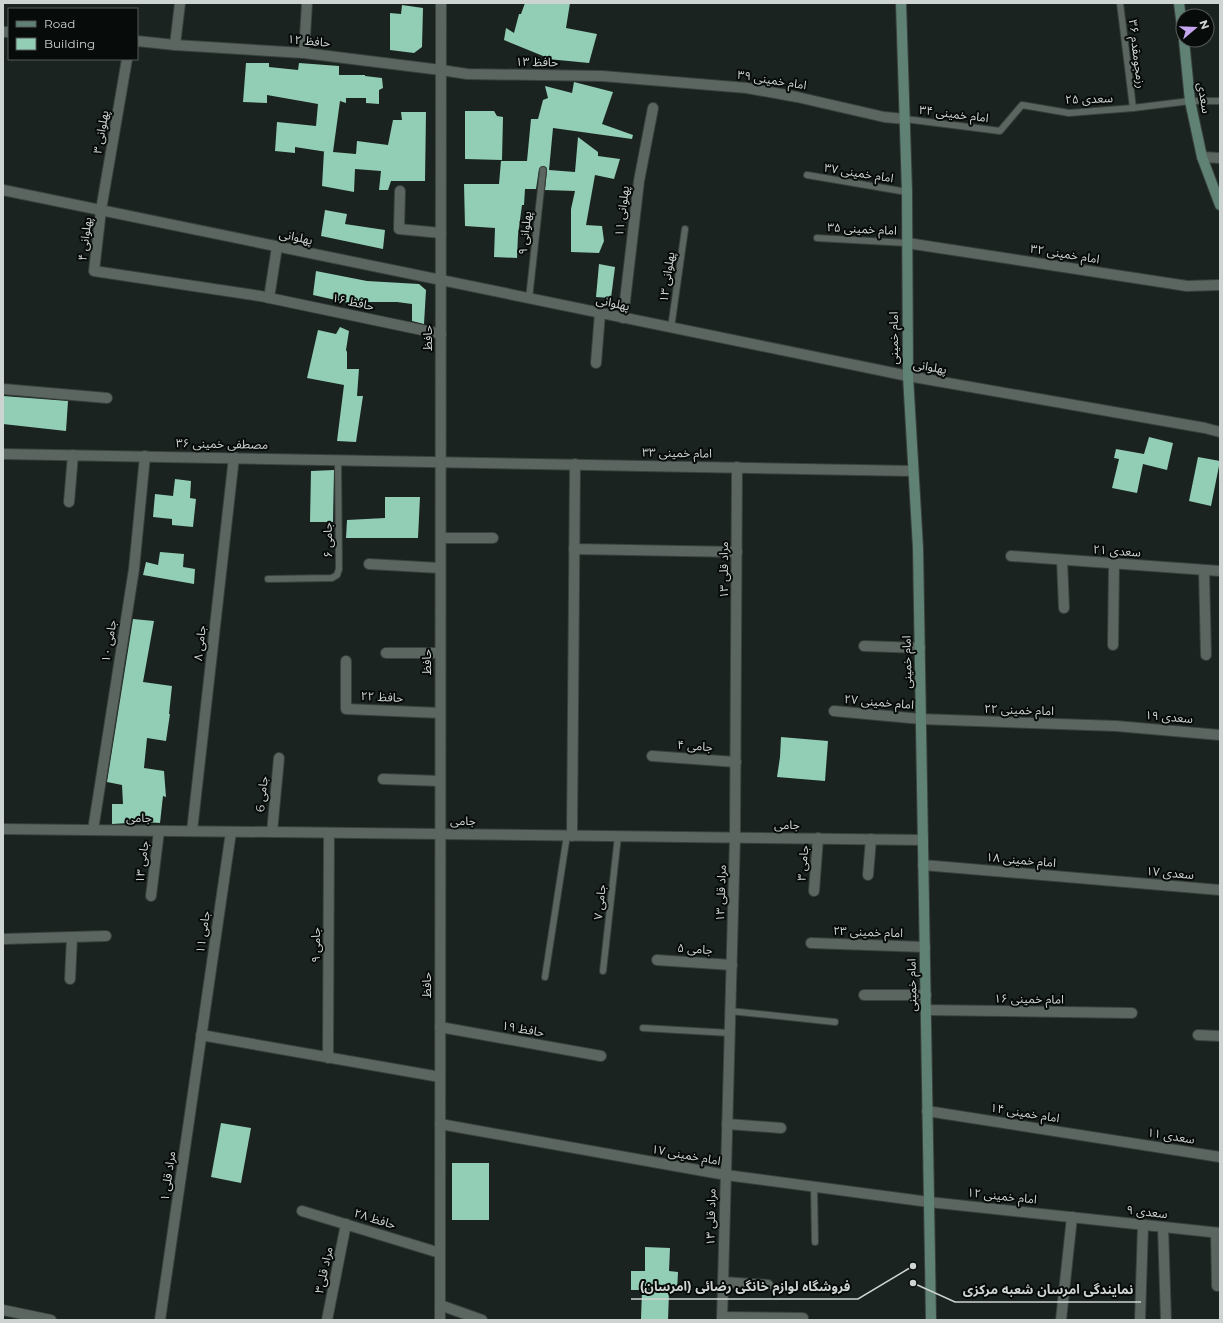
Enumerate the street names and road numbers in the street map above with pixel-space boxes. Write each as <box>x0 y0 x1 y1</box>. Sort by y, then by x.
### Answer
street label: رزمجومقدم ۳۶ <box>1124 19 1149 89</box>
street label: حافظ ۱۲ <box>287 31 331 50</box>
street label: حافظ ۱۳ <box>515 54 559 69</box>
street label: امام خمینی ۳۹ <box>736 67 808 94</box>
street label: سعدی <box>1195 81 1214 114</box>
street label: سعدی ۲۵ <box>1065 90 1113 107</box>
street label: امام خمینی ۳۴ <box>918 102 990 127</box>
street label: پهلوانی ۳ <box>89 109 113 155</box>
street label: امام خمینی ۳۷ <box>823 160 895 187</box>
street label: پهلوانی ۱۱ <box>611 185 633 237</box>
street label: پهلوانی ۹ <box>515 210 535 256</box>
street label: پهلوانی ۴ <box>74 216 96 262</box>
street label: امام خمینی ۳۵ <box>827 219 897 240</box>
street label: پهلوانی <box>278 226 314 248</box>
street label: امام خمینی ۳۲ <box>1029 241 1101 268</box>
street label: پهلوانی ۱۳ <box>656 251 679 303</box>
street label: حافظ ۱۶ <box>331 290 376 313</box>
street label: پهلوانی <box>595 292 631 314</box>
street label: امام خمینی <box>886 311 903 365</box>
street label: حافظ <box>420 325 435 351</box>
street label: پهلوانی <box>912 356 948 378</box>
street label: مصطفی خمینی ۳۶ <box>176 435 268 452</box>
street label: امام خمینی ۳۳ <box>642 444 712 463</box>
street label: جامی ۶ <box>320 522 335 558</box>
street label: مراد قلی ۱۳ <box>716 541 731 599</box>
street label: سعدی ۲۱ <box>1093 541 1142 560</box>
street label: جامی ۱۰ <box>98 619 119 663</box>
street label: جامی ۸ <box>190 624 209 661</box>
street label: امام خمینی <box>899 635 916 689</box>
street label: حافظ <box>419 649 434 675</box>
street label: حافظ ۲۲ <box>360 688 404 705</box>
street label: امام خمینی ۲۷ <box>843 691 915 714</box>
street label: امام خمینی ۲۲ <box>984 701 1054 720</box>
street label: سعدی ۱۹ <box>1144 707 1194 726</box>
street label: جامی ۴ <box>677 737 713 754</box>
street label: جامی 6 <box>252 775 271 813</box>
street label: جامی <box>126 810 152 825</box>
street label: جامی <box>450 813 476 828</box>
street label: جامی <box>774 817 800 832</box>
street label: جامی ۱۳ <box>131 840 152 884</box>
street label: جامی ۳ <box>793 845 812 881</box>
street label: امام خمینی ۱۸ <box>985 849 1057 872</box>
street label: سعدی ۱۷ <box>1145 863 1195 882</box>
street label: مراد قلی ۱۳ <box>712 864 729 922</box>
street label: جامی ۷ <box>590 883 609 920</box>
street label: جامی ۱۱ <box>192 910 213 954</box>
street label: امام خمینی ۲۳ <box>833 923 903 942</box>
street label: جامی ۹ <box>308 927 323 963</box>
street label: جامی ۵ <box>677 940 713 957</box>
street label: امام خمینی <box>904 958 921 1012</box>
street label: حافظ <box>419 972 434 998</box>
street label: امام خمینی ۱۶ <box>994 990 1064 1009</box>
street label: حافظ ۱۹ <box>501 1017 545 1040</box>
street label: امام خمینی ۱۴ <box>989 1100 1061 1127</box>
street label: سعدی ۱۱ <box>1146 1124 1196 1147</box>
street label: امام خمینی ۱۷ <box>650 1141 722 1170</box>
street label: مراد قلی ۱ <box>157 1150 178 1202</box>
street label: امام خمینی ۱۲ <box>966 1184 1038 1209</box>
street label: مراد قلی ۱۳ <box>703 1188 718 1246</box>
street label: سعدی ۹ <box>1126 1202 1168 1221</box>
street label: حافظ ۲۸ <box>352 1205 398 1232</box>
street label: مراد قلی۳ <box>311 1245 336 1295</box>

